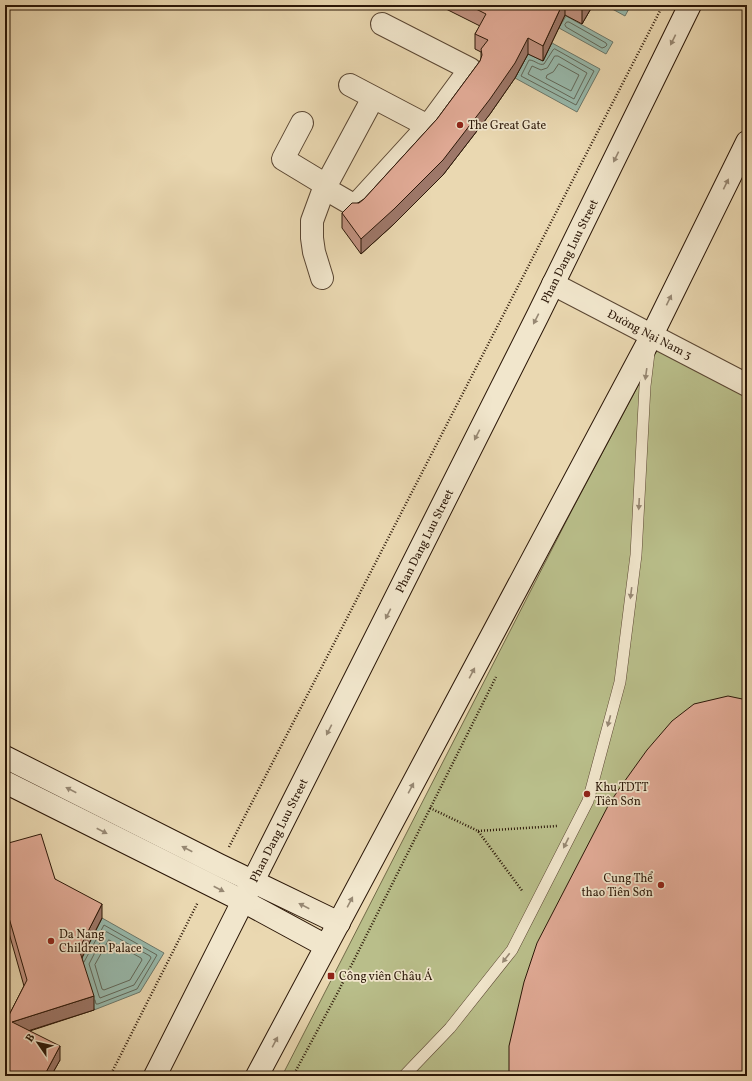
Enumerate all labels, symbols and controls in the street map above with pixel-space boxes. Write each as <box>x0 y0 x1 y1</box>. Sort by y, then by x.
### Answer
one-way arrow <box>670 34 676 46</box>
place label: The Great Gate <box>468 118 547 134</box>
marker: The Great Gate <box>455 120 465 130</box>
one-way arrow <box>613 151 619 162</box>
one-way arrow <box>723 178 729 190</box>
street label: Phan Dang Luu Street <box>538 197 603 307</box>
one-way arrow <box>666 295 672 306</box>
street label: Đường Nại Nam 3 <box>604 307 694 364</box>
one-way arrow <box>533 313 539 325</box>
one-way arrow <box>643 368 649 380</box>
one-way arrow <box>474 429 480 441</box>
street label: Phan Dang Luu Street <box>392 487 458 596</box>
one-way arrow <box>635 498 642 510</box>
one-way arrow <box>628 587 634 599</box>
one-way arrow <box>384 608 391 620</box>
one-way arrow <box>469 667 475 679</box>
one-way arrow <box>606 716 612 728</box>
one-way arrow <box>326 724 332 736</box>
street label: Phan Dang Luu Street <box>247 776 312 885</box>
place label: Khu TDTT Tiên Sơn <box>595 780 649 810</box>
one-way arrow <box>408 782 414 793</box>
one-way arrow <box>65 787 77 793</box>
marker: Khu TDTT Tiên Sơn <box>582 789 592 799</box>
one-way arrow <box>97 828 108 834</box>
one-way arrow <box>563 838 570 849</box>
one-way arrow <box>181 845 193 852</box>
place label: Cung Thể thao Tiên Sơn <box>581 871 653 901</box>
marker: Cung Thể thao Tiên Sơn <box>656 880 666 890</box>
one-way arrow <box>213 886 224 892</box>
one-way arrow <box>347 896 353 908</box>
one-way arrow <box>298 903 310 909</box>
place label: Da Nang Children Palace <box>59 927 142 957</box>
marker: Da Nang Children Palace <box>46 936 56 946</box>
one-way arrow <box>502 953 510 964</box>
place label: Công viên Châu Á <box>339 968 433 985</box>
marker: Công viên Châu Á <box>326 971 336 981</box>
north arrow <box>18 1023 58 1063</box>
text: B <box>23 1031 39 1045</box>
one-way arrow <box>272 1036 279 1047</box>

